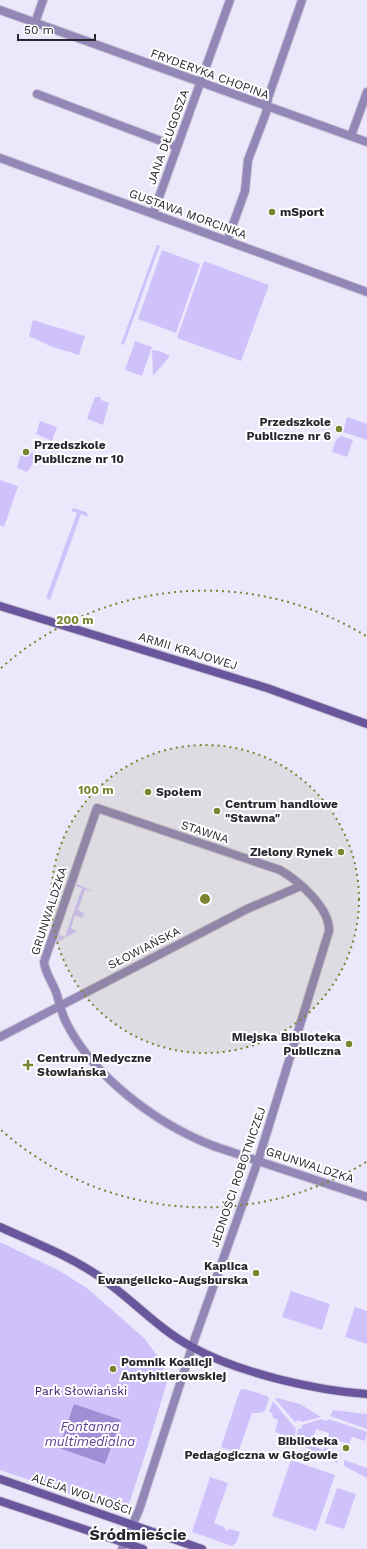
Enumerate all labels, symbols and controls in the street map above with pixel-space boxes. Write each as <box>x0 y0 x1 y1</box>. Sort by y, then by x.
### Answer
scale bar <box>18 16 95 42</box>
text: 50 m <box>24 23 54 37</box>
street label: FRYDERYKA CHOPINA <box>149 46 271 102</box>
street label: JANA DŁUGOSZA <box>144 87 192 186</box>
street label: GUSTAWA MORCINKA <box>127 186 249 242</box>
place label: mSport <box>280 205 325 219</box>
marker: mSport <box>267 207 277 217</box>
place label: Przedszkole Publiczne nr 6 <box>247 415 331 443</box>
marker: Przedszkole Publiczne nr 6 <box>334 424 344 434</box>
place label: Przedszkole Publiczne nr 10 <box>34 438 124 466</box>
marker: Przedszkole Publiczne nr 10 <box>21 447 31 457</box>
text: 200 m <box>56 613 94 627</box>
street label: ARMII KRAJOWEJ <box>137 629 239 673</box>
text: 100 m <box>78 783 114 797</box>
place label: Społem <box>156 785 202 799</box>
marker: Społem <box>143 787 153 797</box>
place label: Centrum handlowe "Stawna" <box>225 797 338 825</box>
marker: Centrum handlowe "Stawna" <box>212 806 222 816</box>
street label: STAWNA <box>179 818 231 846</box>
place label: Zielony Rynek <box>250 845 334 859</box>
marker: Zielony Rynek <box>336 847 346 857</box>
street label: GRUNWALDZKA <box>28 865 70 957</box>
centre of rings <box>198 892 212 906</box>
street label: SŁOWIAŃSKA <box>106 924 182 972</box>
place label: Miejska Biblioteka Publiczna <box>232 1030 341 1058</box>
marker: Miejska Biblioteka Publiczna <box>344 1039 354 1049</box>
place label: Centrum Medyczne Słowiańska <box>37 1051 152 1079</box>
marker: Centrum Medyczne Słowiańska <box>22 1059 34 1071</box>
street label: JEDNOŚCI ROBOTNICZEJ <box>207 1105 269 1249</box>
street label: GRUNWALDZKA <box>264 1144 356 1186</box>
place label: Kaplica Ewangelicko-Augsburska <box>98 1259 248 1287</box>
marker: Kaplica Ewangelicko-Augsburska <box>251 1268 261 1278</box>
place label: Pomnik Koalicji Antyhitlerowskiej <box>121 1355 226 1383</box>
marker: Pomnik Koalicji Antyhitlerowskiej <box>108 1364 118 1374</box>
park label: Park Słowiański <box>35 1384 127 1398</box>
water label: Fontanna multimedialna <box>45 1419 135 1449</box>
place label: Biblioteka Pedagogiczna w Głogowie <box>185 1434 338 1462</box>
marker: Biblioteka Pedagogiczna w Głogowie <box>341 1443 351 1453</box>
street label: ALEJA WOLNOŚCI <box>30 1470 134 1518</box>
district label: Śródmieście <box>89 1525 187 1544</box>

